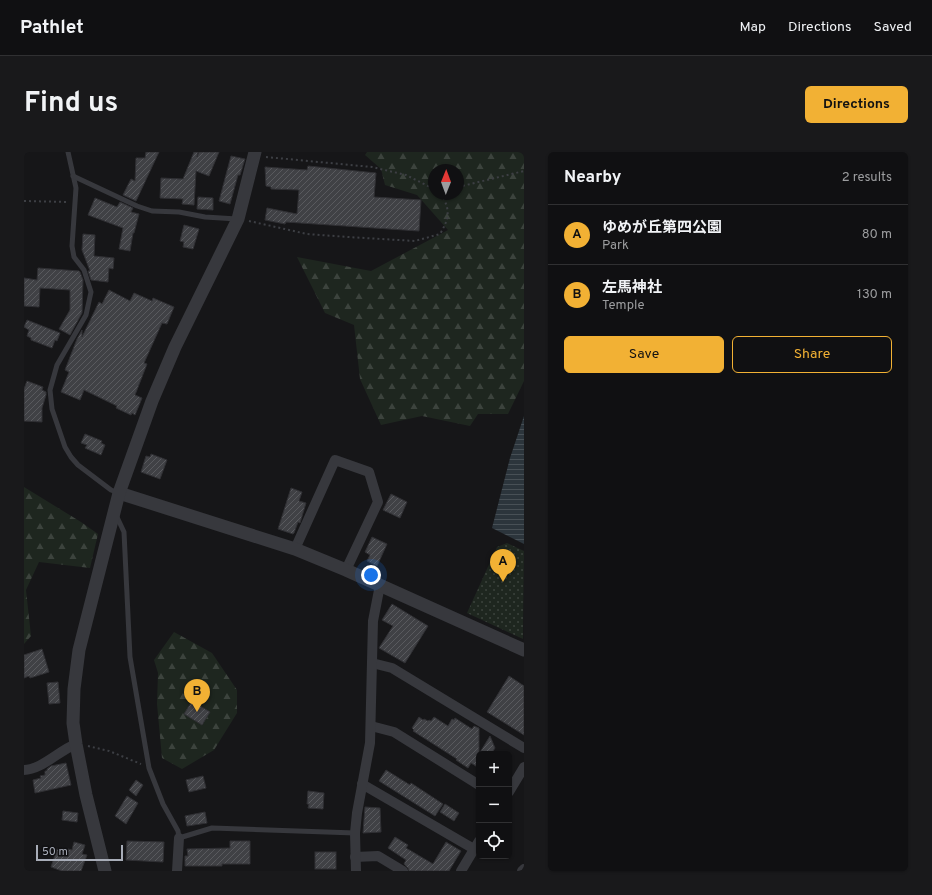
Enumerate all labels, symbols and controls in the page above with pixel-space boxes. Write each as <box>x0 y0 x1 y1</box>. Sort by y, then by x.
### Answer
text: Pathlet <box>20 16 84 40</box>
text: Map <box>740 19 766 36</box>
text: Directions <box>788 19 852 36</box>
text: Saved <box>874 19 912 36</box>
text: Find us <box>24 86 118 122</box>
button: Directions <box>805 86 908 123</box>
north arrow <box>428 164 464 200</box>
text: Nearby <box>564 167 621 189</box>
text: 2 results <box>842 170 892 186</box>
text: ゆめが丘第四公園 <box>602 219 722 238</box>
text: A <box>572 227 582 243</box>
text: 80 m <box>862 227 892 243</box>
text: Park <box>602 238 629 254</box>
text: 左馬神社 <box>602 279 662 298</box>
text: B <box>573 287 581 303</box>
text: 130 m <box>857 287 892 303</box>
text: Temple <box>602 298 644 314</box>
button: Save <box>564 336 724 373</box>
button: Share <box>732 336 892 373</box>
pin: A <box>490 549 516 582</box>
your location <box>361 565 381 585</box>
pin: B <box>184 679 210 712</box>
map controls <box>476 751 512 859</box>
button: + <box>476 751 512 787</box>
button: − <box>476 787 512 823</box>
button: locate <box>476 823 512 859</box>
scale bar <box>36 843 123 862</box>
text: 50 m <box>42 845 68 859</box>

